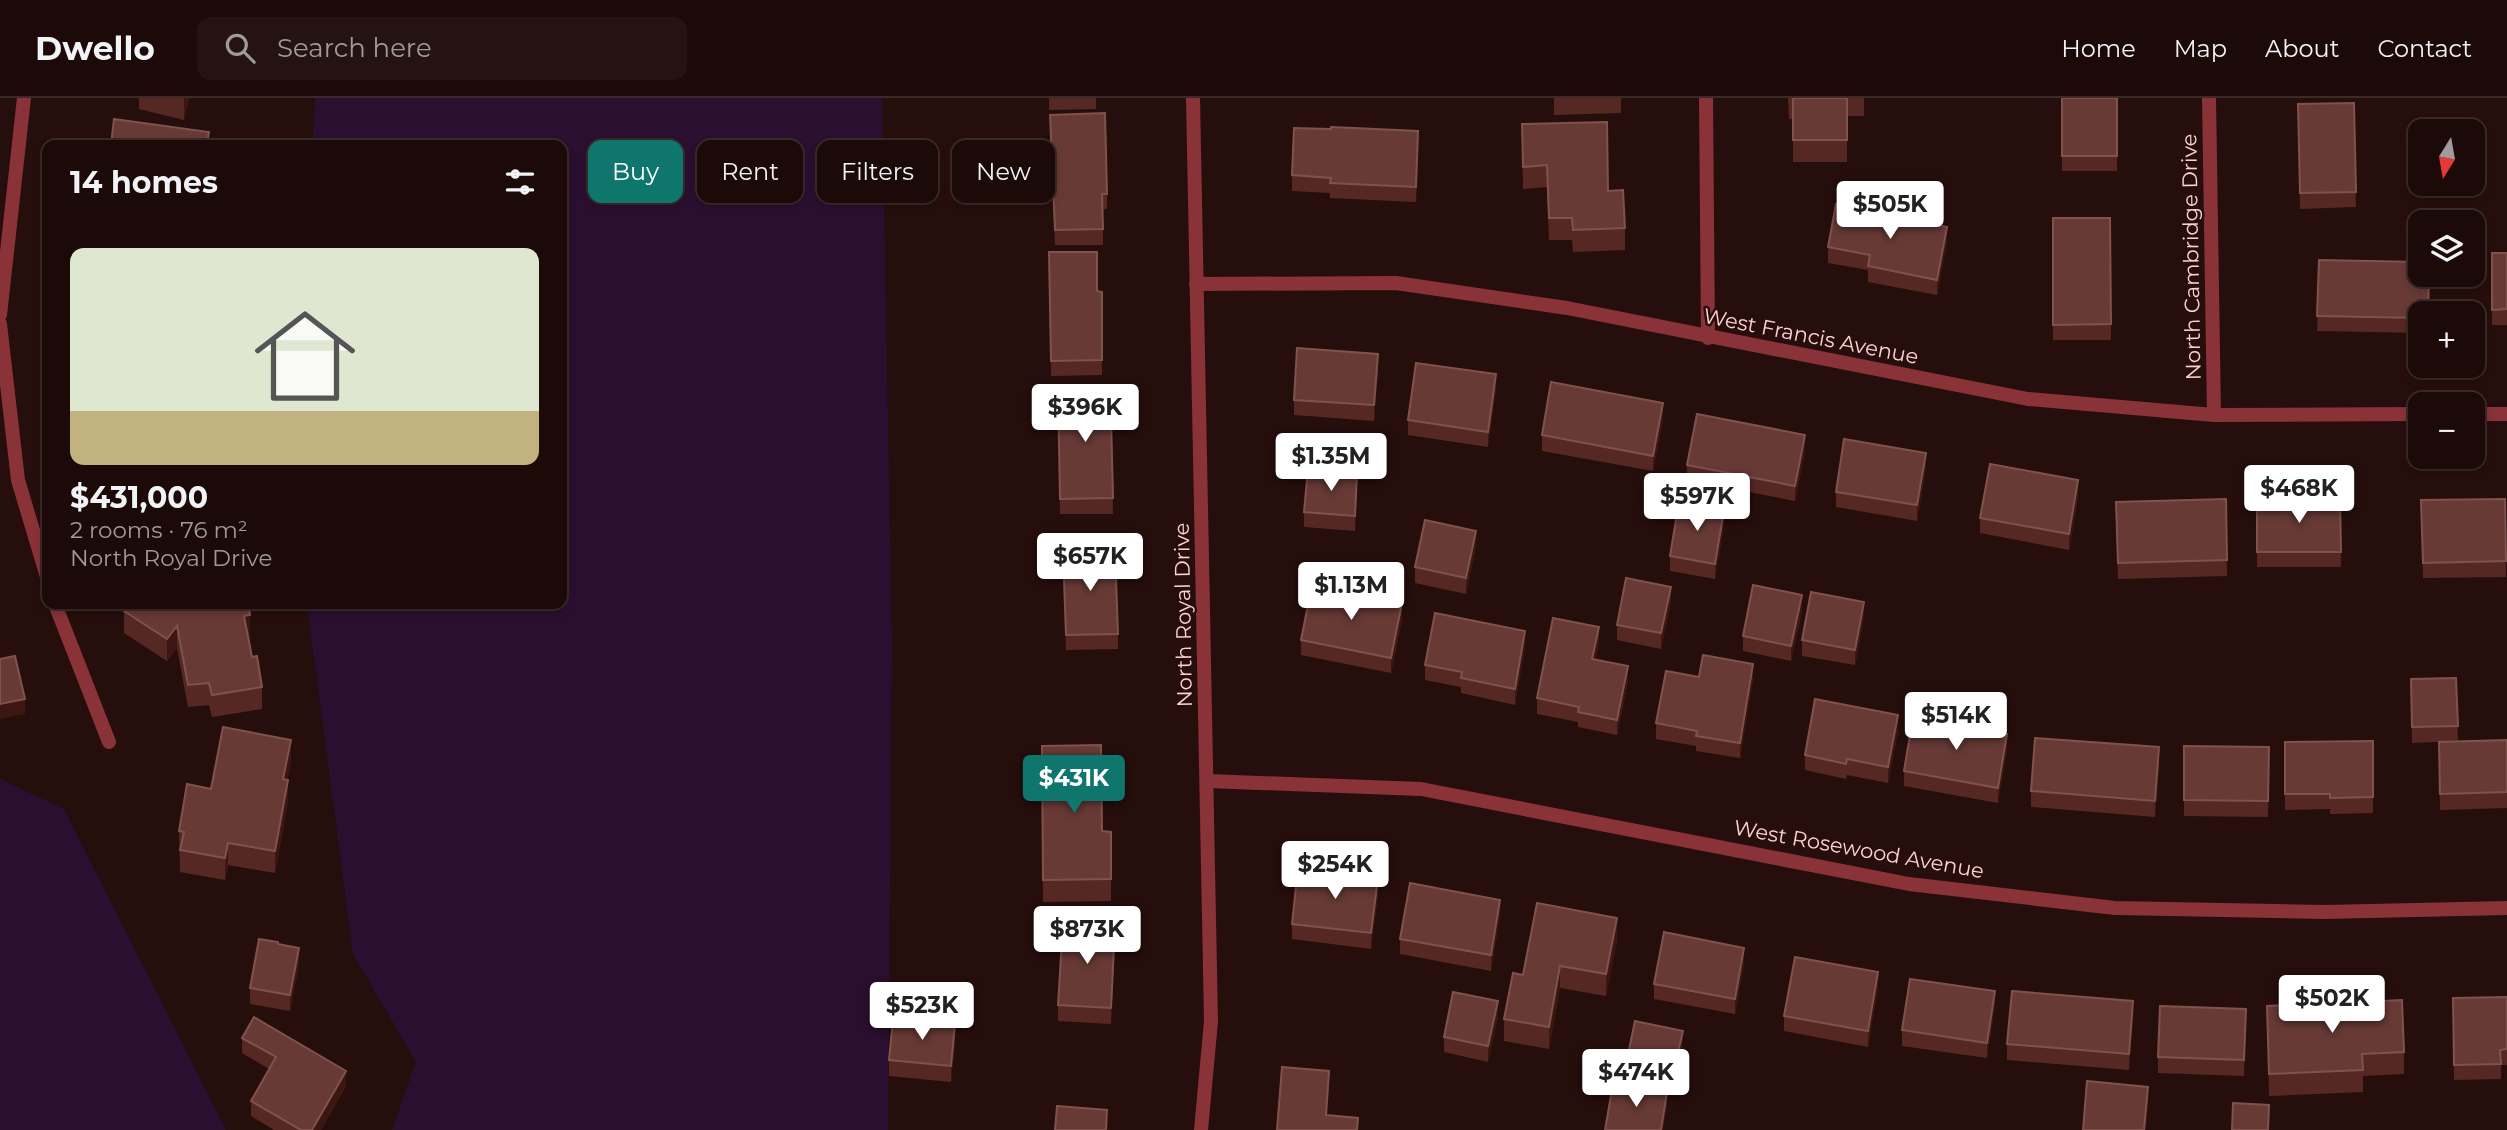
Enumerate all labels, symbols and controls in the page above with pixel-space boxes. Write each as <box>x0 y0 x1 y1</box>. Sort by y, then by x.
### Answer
search box <box>197 17 687 80</box>
text: Dwello <box>35 28 155 68</box>
icon: search <box>221 29 259 67</box>
text: Search here <box>277 32 432 64</box>
text: Home <box>2061 34 2136 63</box>
text: Map <box>2174 34 2227 63</box>
text: About <box>2265 34 2339 63</box>
text: Contact <box>2377 34 2472 63</box>
north arrow <box>2408 119 2485 196</box>
map controls <box>2408 119 2485 469</box>
street label: North Cambridge Drive <box>2176 134 2206 380</box>
chip: Buy <box>588 140 683 203</box>
chip: Rent <box>697 140 803 203</box>
chip: Filters <box>817 140 938 203</box>
chip: New <box>952 140 1055 203</box>
icon: filters <box>501 163 539 201</box>
text: 14 homes <box>70 164 218 201</box>
pin: $505K <box>1841 181 1939 241</box>
text: $505K <box>1853 190 1927 218</box>
button: layers <box>2408 210 2485 287</box>
icon: home <box>242 293 368 419</box>
button: + <box>2408 301 2485 378</box>
street label: West Francis Avenue <box>1701 303 1921 369</box>
pin: $396K <box>1036 384 1134 444</box>
button: − <box>2408 392 2485 469</box>
text: $396K <box>1048 393 1122 421</box>
pin: $1.35M <box>1274 434 1388 493</box>
text: $1.35M <box>1292 442 1370 470</box>
pin: $468K <box>2250 466 2348 525</box>
pin: $597K <box>1648 474 1746 533</box>
text: $468K <box>2260 474 2338 502</box>
text: $431,000 <box>70 479 208 516</box>
text: $597K <box>1660 482 1734 510</box>
text: 2 rooms · 76 m² <box>70 516 248 544</box>
street label: North Royal Drive <box>1169 522 1197 708</box>
pin: $657K <box>1041 533 1139 593</box>
text: $657K <box>1053 542 1127 570</box>
text: North Royal Drive <box>70 544 272 572</box>
pin: $1.13M <box>1294 562 1408 622</box>
text: $1.13M <box>1314 571 1388 599</box>
pin: $514K <box>1907 692 2005 752</box>
text: $514K <box>1921 701 1991 729</box>
pin: $431K <box>1025 756 1123 815</box>
text: $431K <box>1039 764 1109 792</box>
street label: West Rosewood Avenue <box>1732 815 1986 883</box>
pin: $254K <box>1286 842 1384 901</box>
text: $254K <box>1298 850 1372 878</box>
pin: $873K <box>1038 906 1136 966</box>
text: $873K <box>1050 915 1124 943</box>
pin: $502K <box>2283 976 2381 1035</box>
pin: $523K <box>873 982 971 1042</box>
text: $502K <box>2295 984 2369 1012</box>
text: $523K <box>886 991 958 1019</box>
pin: $474K <box>1587 1049 1685 1109</box>
text: $474K <box>1598 1058 1674 1086</box>

